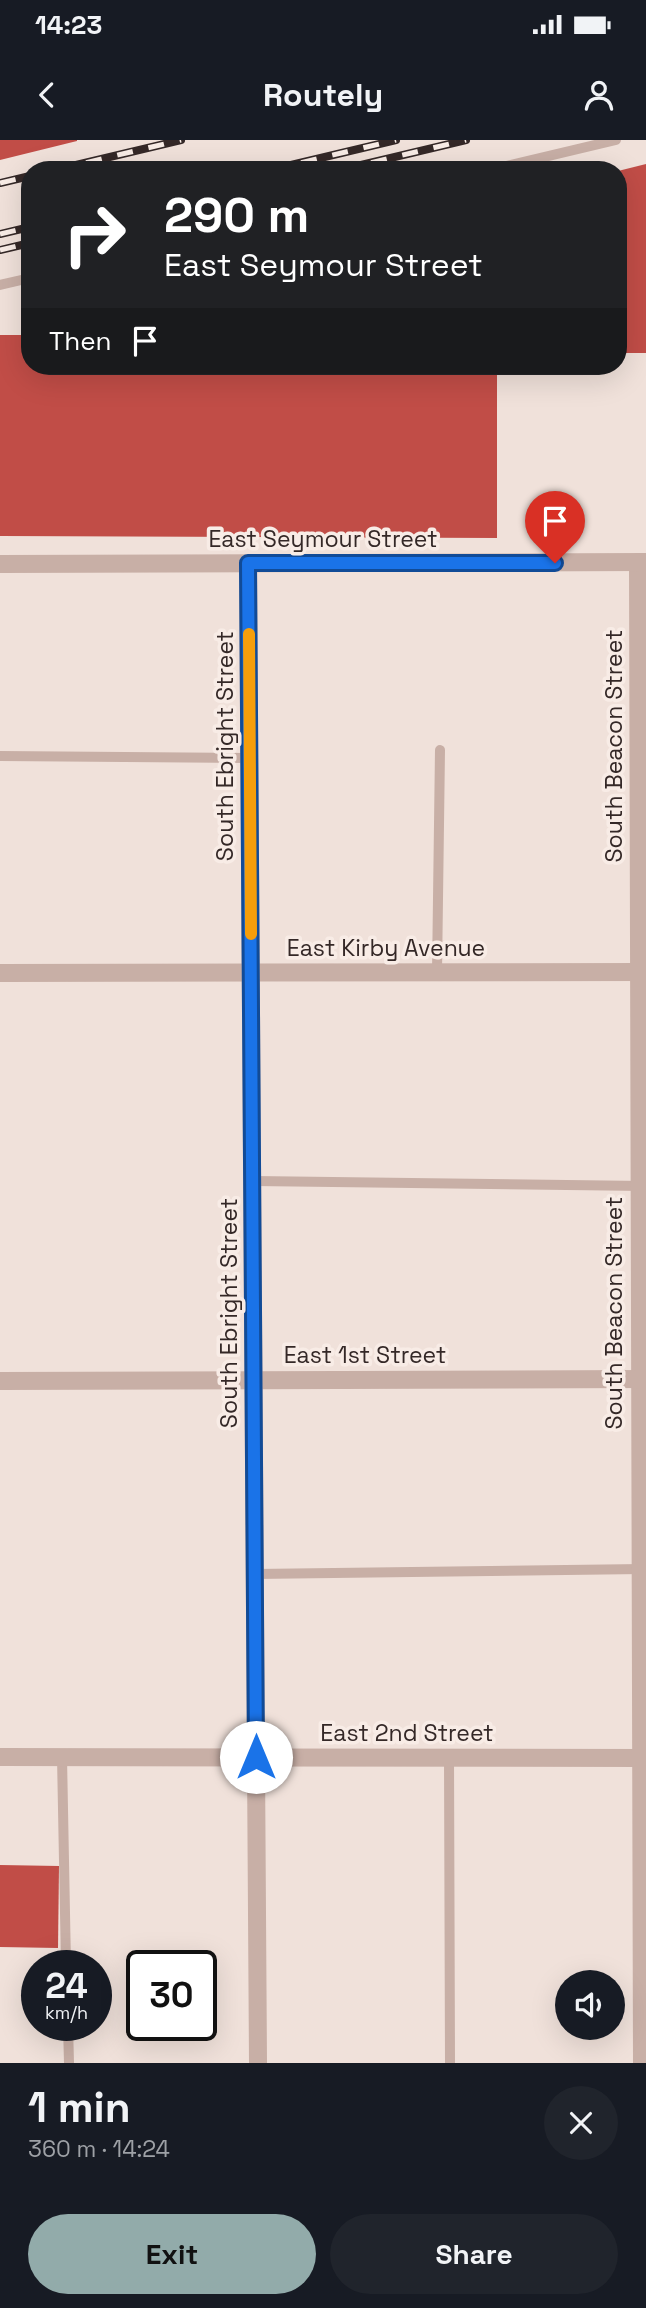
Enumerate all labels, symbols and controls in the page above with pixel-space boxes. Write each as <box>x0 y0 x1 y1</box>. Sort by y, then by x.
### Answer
text: 14:23 <box>35 8 102 42</box>
text: Routely <box>263 75 383 115</box>
icon: back <box>28 76 66 114</box>
icon: person <box>580 76 618 114</box>
text: 290 m <box>164 184 309 246</box>
icon: right <box>49 189 140 280</box>
text: East Seymour Street <box>164 245 483 285</box>
icon: arrive <box>126 322 164 360</box>
text: Then <box>49 324 112 358</box>
pin <box>525 491 585 563</box>
icon: arrive <box>536 502 574 540</box>
street label: East Seymour Street <box>208 524 438 554</box>
street label: South Beacon Street <box>599 630 629 862</box>
street label: South Ebright Street <box>210 631 240 861</box>
street label: East Kirby Avenue <box>287 933 485 963</box>
street label: South Beacon Street <box>599 1197 629 1429</box>
street label: South Ebright Street <box>214 1198 244 1428</box>
street label: East 1st Street <box>284 1340 446 1370</box>
street label: East 2nd Street <box>320 1718 494 1748</box>
position arrow <box>219 1720 293 1794</box>
speed limit sign: 30 <box>126 1950 217 2041</box>
text: 24 <box>45 1964 88 2008</box>
map controls <box>555 1970 625 2040</box>
button: sound <box>555 1970 625 2040</box>
text: km/h <box>45 2001 88 2024</box>
text: 1 min <box>28 2081 131 2134</box>
button: close <box>544 2086 618 2160</box>
text: 360 m · 14:24 <box>28 2134 170 2164</box>
button: Exit <box>28 2214 316 2294</box>
button: Share <box>330 2214 618 2294</box>

